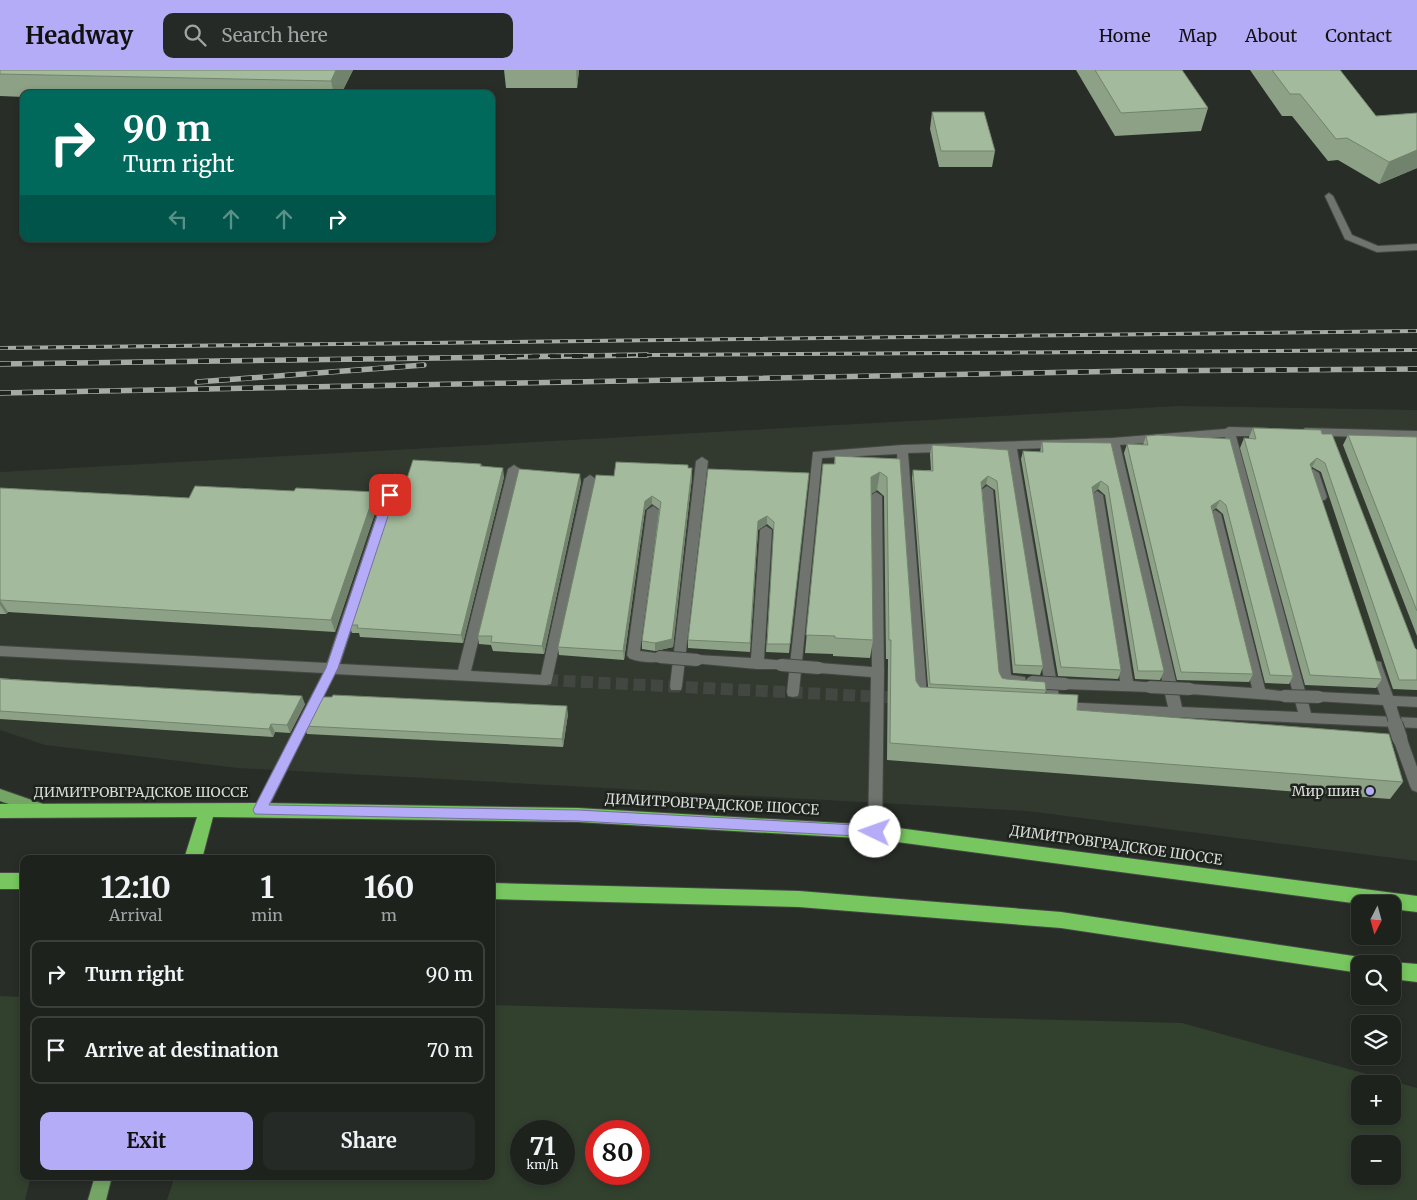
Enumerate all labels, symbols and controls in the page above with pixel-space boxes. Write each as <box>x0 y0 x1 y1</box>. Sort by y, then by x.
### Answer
search box <box>163 13 513 58</box>
text: Headway <box>25 20 133 51</box>
icon: search <box>181 21 209 49</box>
text: Search here <box>221 23 328 47</box>
text: Home <box>1099 24 1151 47</box>
text: Map <box>1179 24 1217 47</box>
text: About <box>1245 24 1297 47</box>
text: Contact <box>1325 24 1392 47</box>
text: 90 m <box>123 107 211 151</box>
icon: right <box>40 110 105 175</box>
text: Turn right <box>123 150 234 178</box>
icon: left <box>164 205 192 233</box>
icon: ahead <box>217 205 245 233</box>
icon: ahead <box>270 205 298 233</box>
icon: right <box>323 205 351 233</box>
pin <box>369 474 411 516</box>
icon: arrive <box>376 481 404 509</box>
place label: Мир шин <box>1292 782 1360 800</box>
street label: ДИМИТРОВГРАДСКОЕ ШОССЕ <box>34 783 248 801</box>
marker: Мир шин <box>1364 785 1376 797</box>
street label: ДИМИТРОВГРАДСКОЕ ШОССЕ <box>604 789 820 819</box>
position arrow <box>848 805 900 857</box>
street label: ДИМИТРОВГРАДСКОЕ ШОССЕ <box>1009 821 1224 869</box>
text: 12:10 <box>101 868 171 906</box>
text: 1 <box>260 868 274 906</box>
text: 160 <box>364 868 414 906</box>
north arrow <box>1351 895 1401 945</box>
map controls <box>1351 895 1401 1185</box>
text: Arrival <box>109 905 162 925</box>
text: min <box>251 905 283 925</box>
text: m <box>381 905 397 925</box>
button: search <box>1351 955 1401 1005</box>
icon: right <box>42 960 70 988</box>
text: Turn right <box>85 962 184 986</box>
text: 90 m <box>426 962 473 986</box>
button: layers <box>1351 1015 1401 1065</box>
icon: arrive <box>42 1036 70 1064</box>
text: Arrive at destination <box>85 1038 279 1062</box>
text: 70 m <box>427 1038 473 1062</box>
button: + <box>1351 1075 1401 1125</box>
button: Exit <box>40 1112 253 1170</box>
button: Share <box>263 1112 475 1170</box>
speed limit sign: 80 <box>585 1120 650 1185</box>
text: 71 <box>529 1130 556 1162</box>
button: − <box>1351 1135 1401 1185</box>
text: km/h <box>527 1157 558 1172</box>

